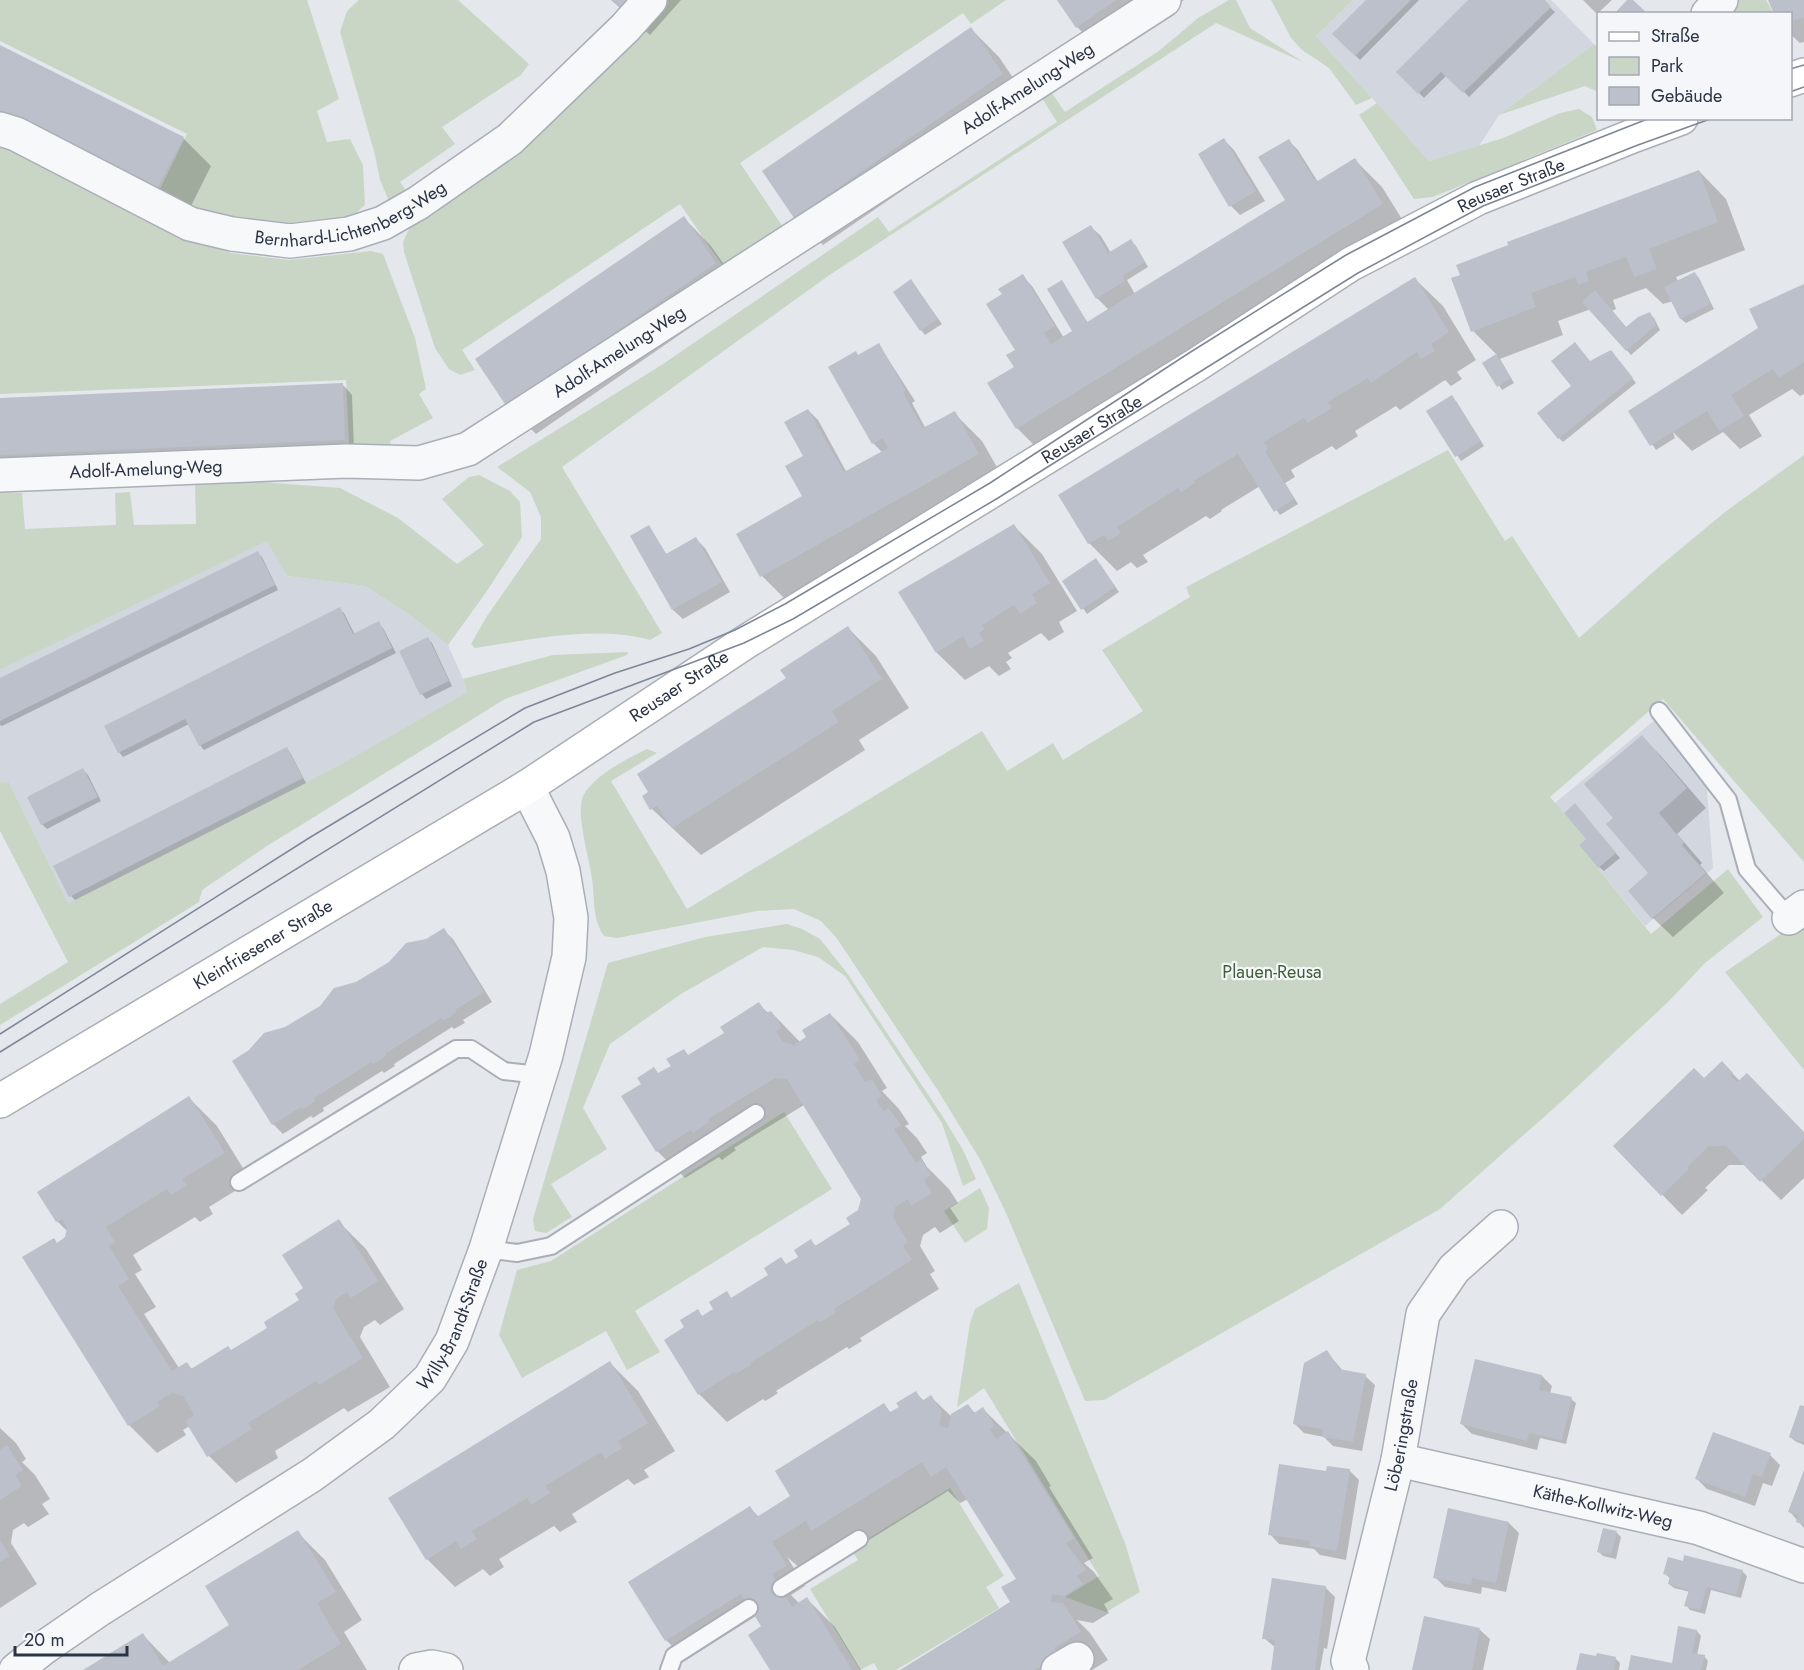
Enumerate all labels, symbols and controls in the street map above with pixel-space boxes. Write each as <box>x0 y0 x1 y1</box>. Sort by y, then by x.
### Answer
legend <box>1597 12 1792 120</box>
text: Straße <box>1651 23 1699 49</box>
street label: Adolf-Amelung-Weg <box>956 36 1099 141</box>
text: Park <box>1651 53 1683 79</box>
text: Gebäude <box>1651 83 1722 109</box>
street label: Reusaer Straße <box>1453 152 1569 220</box>
street label: Bernhard-Lichtenberg-Weg <box>253 174 451 254</box>
street label: Adolf-Amelung-Weg <box>548 299 690 404</box>
street label: Reusaer Straße <box>1036 388 1147 470</box>
street label: Adolf-Amelung-Weg <box>69 453 223 485</box>
street label: Reusaer Straße <box>624 644 734 728</box>
street label: Kleinfriesener Straße <box>188 893 338 996</box>
park label: Plauen-Reusa <box>1222 959 1322 985</box>
street label: Willy-Brandt-Straße <box>411 1255 494 1397</box>
street label: Löberingstraße <box>1378 1377 1425 1494</box>
street label: Käthe-Kollwitz-Weg <box>1530 1478 1675 1535</box>
scale bar <box>15 1619 128 1657</box>
text: 20 m <box>24 1627 64 1653</box>

